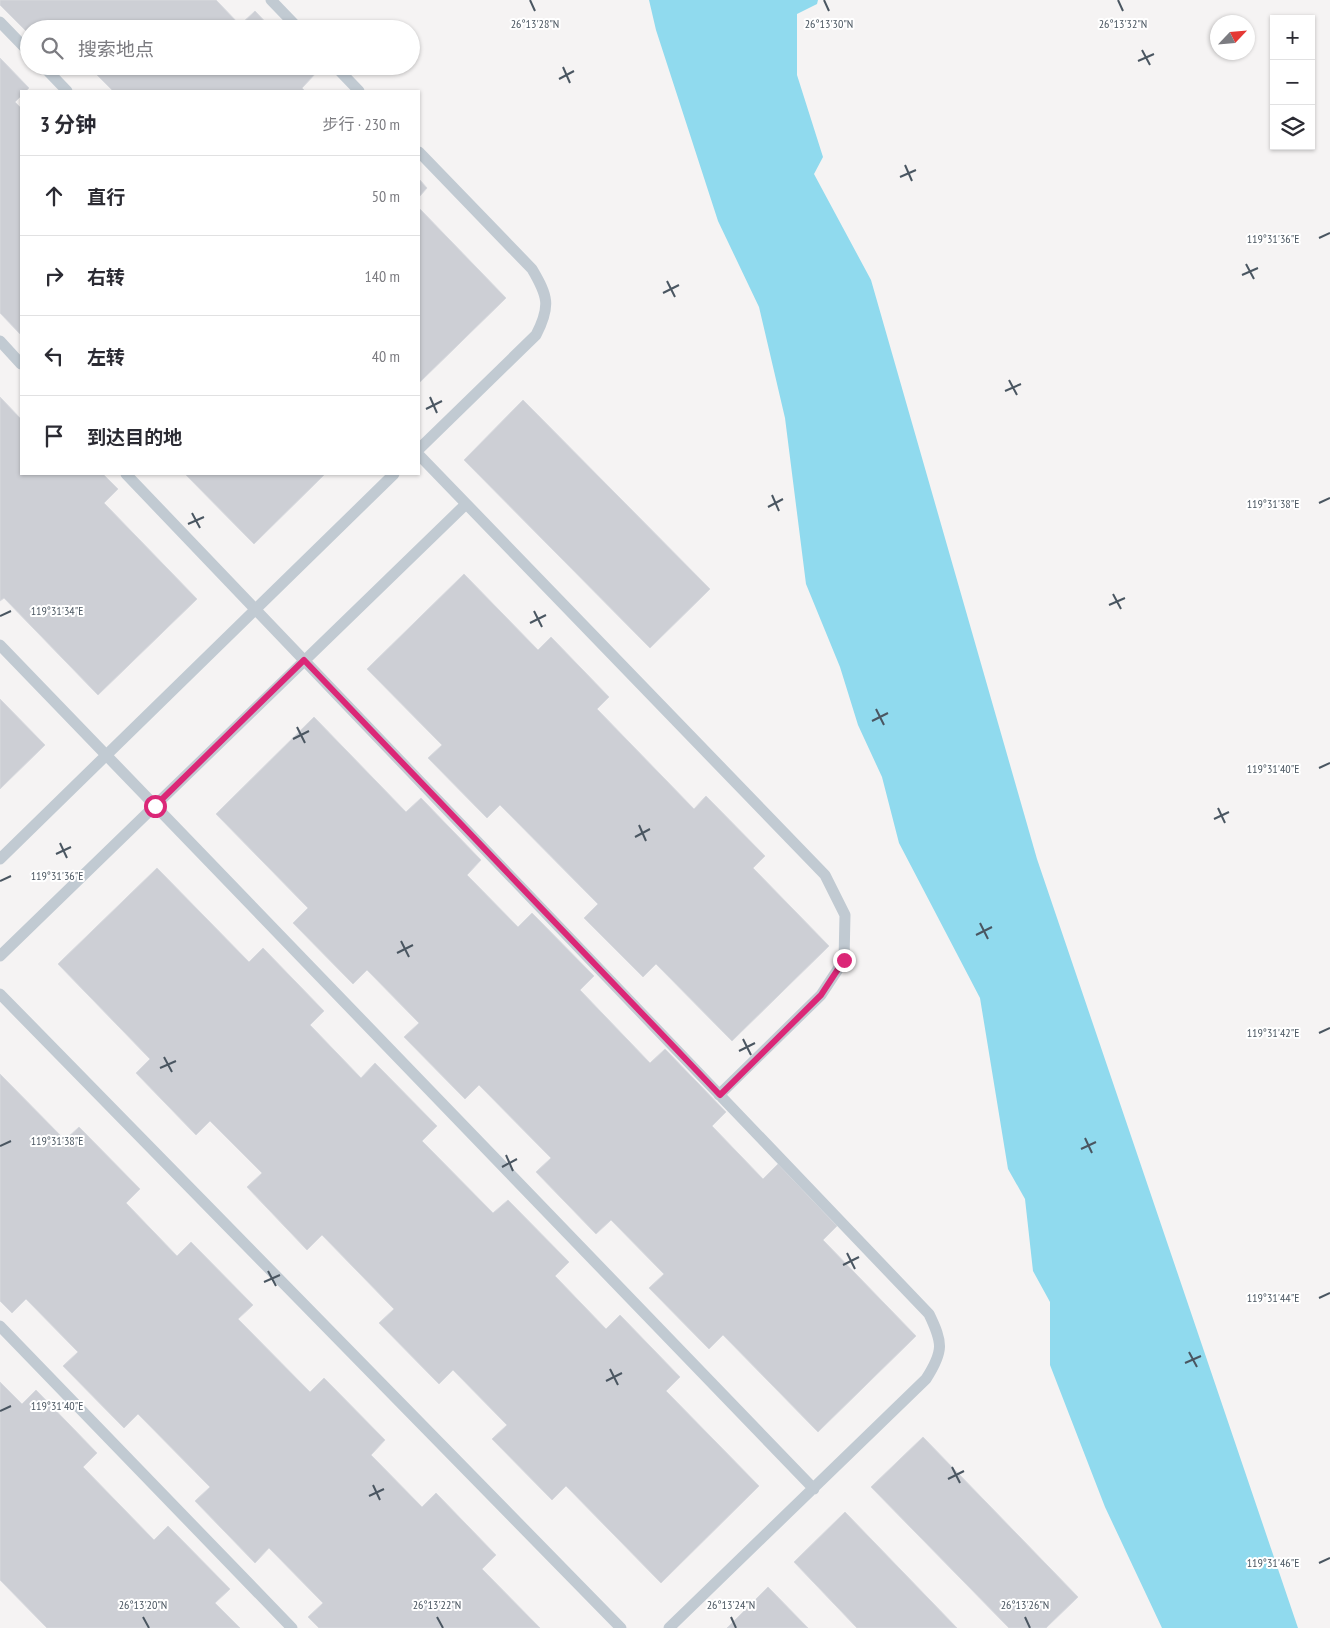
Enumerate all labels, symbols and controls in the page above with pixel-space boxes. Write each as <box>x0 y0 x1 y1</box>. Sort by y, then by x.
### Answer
north arrow <box>1210 15 1255 60</box>
map controls <box>1270 15 1315 150</box>
button: + <box>1270 15 1315 60</box>
text: 26°13'28"N <box>511 16 559 31</box>
text: 26°13'30"N <box>805 16 853 31</box>
text: 26°13'32"N <box>1099 16 1147 31</box>
search box <box>20 20 420 75</box>
icon: search <box>38 34 66 62</box>
text: 搜索地点 <box>78 37 154 61</box>
button: − <box>1270 60 1315 105</box>
button: layers <box>1270 105 1315 150</box>
text: 3 分钟 <box>40 111 96 138</box>
text: 步行 · 230 m <box>322 114 400 134</box>
icon: ahead <box>40 182 68 210</box>
text: 直行 <box>87 185 125 209</box>
text: 50 m <box>372 186 400 206</box>
text: 119°31'36"E <box>1247 231 1299 246</box>
icon: right <box>40 262 68 290</box>
text: 右转 <box>87 265 125 289</box>
text: 140 m <box>365 266 400 286</box>
icon: left <box>40 342 68 370</box>
text: 左转 <box>87 345 125 369</box>
text: 40 m <box>372 346 400 366</box>
icon: arrive <box>40 422 68 450</box>
text: 到达目的地 <box>87 425 182 449</box>
text: 119°31'38"E <box>1247 496 1299 511</box>
text: 119°31'34"E <box>31 603 83 618</box>
text: 119°31'40"E <box>1247 761 1299 776</box>
route start <box>144 795 167 818</box>
text: 119°31'36"E <box>31 868 83 883</box>
route end <box>833 949 856 972</box>
text: 119°31'42"E <box>1247 1025 1299 1040</box>
text: 119°31'38"E <box>31 1133 83 1148</box>
text: 119°31'44"E <box>1247 1290 1299 1305</box>
text: 119°31'40"E <box>31 1398 83 1413</box>
text: 119°31'46"E <box>1247 1555 1299 1570</box>
text: 26°13'20"N <box>119 1597 167 1612</box>
text: 26°13'22"N <box>413 1597 461 1612</box>
text: 26°13'24"N <box>707 1597 755 1612</box>
text: 26°13'26"N <box>1001 1597 1049 1612</box>

